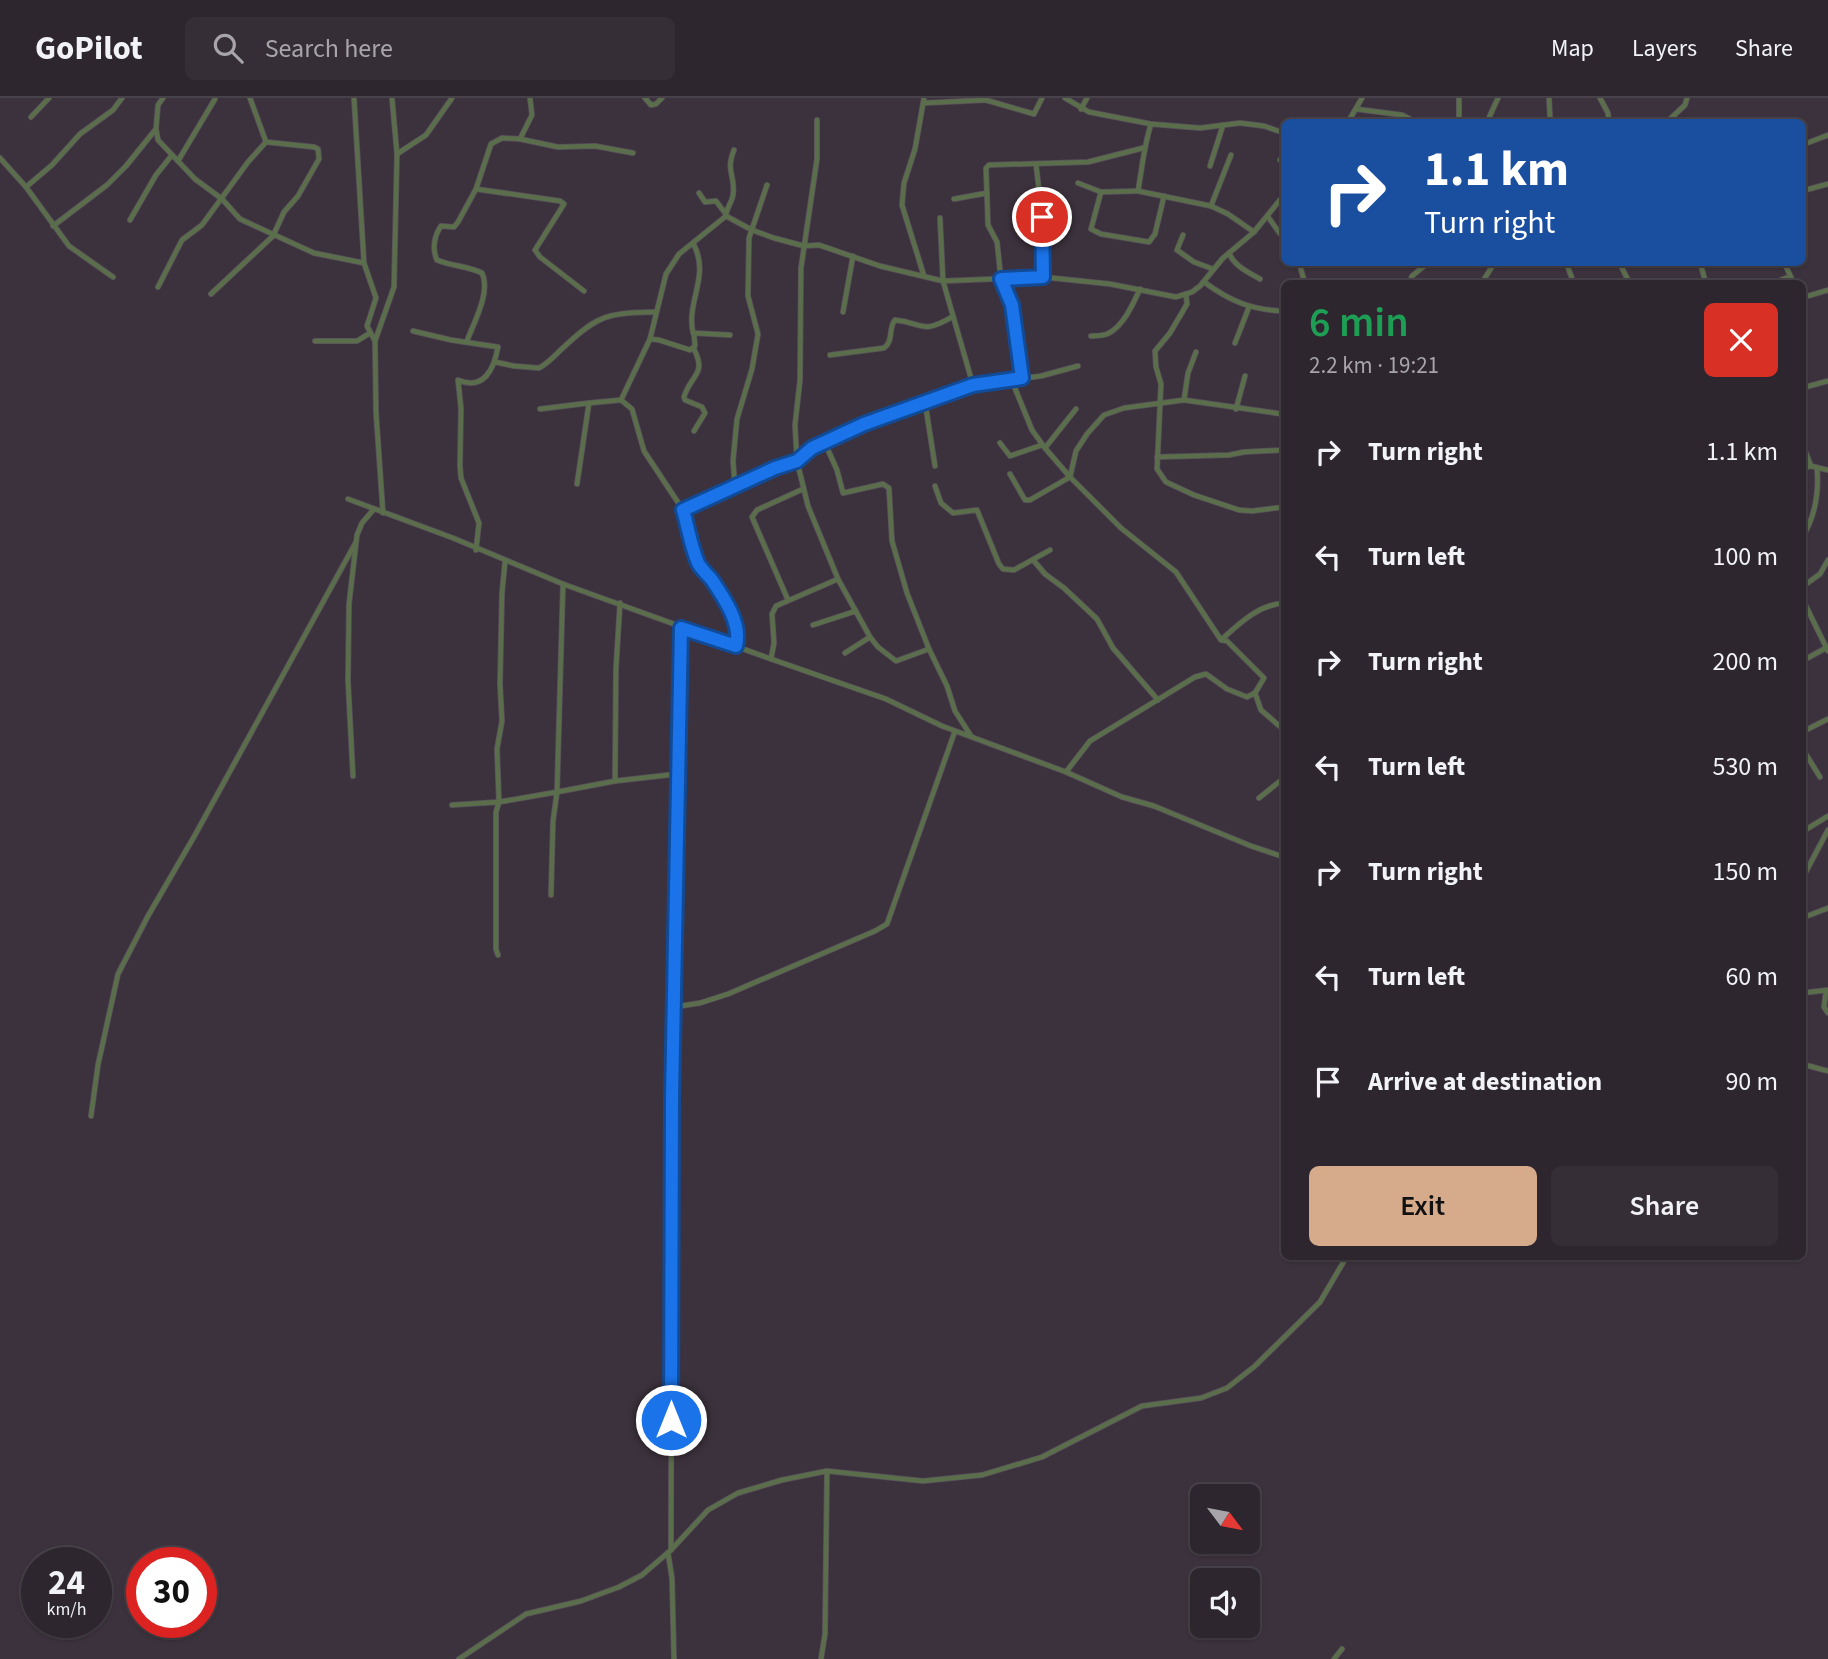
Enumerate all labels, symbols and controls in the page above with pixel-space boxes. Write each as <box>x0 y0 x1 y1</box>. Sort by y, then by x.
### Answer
search box <box>185 17 675 80</box>
text: GoPilot <box>35 25 143 72</box>
icon: search <box>209 29 247 67</box>
text: Search here <box>265 30 393 67</box>
text: Map <box>1551 31 1594 66</box>
text: Layers <box>1632 31 1697 66</box>
text: Share <box>1735 31 1793 66</box>
text: 1.1 km <box>1424 135 1569 205</box>
icon: right <box>1309 147 1400 238</box>
pin <box>1012 187 1072 247</box>
icon: arrive <box>1023 198 1061 236</box>
text: Turn right <box>1424 200 1555 246</box>
text: 6 min <box>1309 293 1409 353</box>
button: close <box>1704 303 1778 377</box>
text: 2.2 km · 19:21 <box>1309 349 1439 382</box>
icon: right <box>1309 433 1347 471</box>
text: Turn right <box>1368 433 1483 470</box>
text: 1.1 km <box>1706 433 1778 470</box>
icon: left <box>1309 538 1347 576</box>
text: Turn left <box>1368 538 1465 575</box>
text: 100 m <box>1712 538 1778 575</box>
icon: right <box>1309 643 1347 681</box>
text: Turn right <box>1368 643 1483 680</box>
text: 200 m <box>1712 643 1778 680</box>
icon: left <box>1309 748 1347 786</box>
text: Turn left <box>1368 748 1465 785</box>
text: 530 m <box>1712 748 1778 785</box>
icon: right <box>1309 853 1347 891</box>
text: Turn right <box>1368 853 1483 890</box>
text: 150 m <box>1712 853 1778 890</box>
icon: left <box>1309 958 1347 996</box>
text: Turn left <box>1368 958 1465 995</box>
text: 60 m <box>1725 958 1778 995</box>
icon: arrive <box>1309 1063 1347 1101</box>
text: Arrive at destination <box>1368 1063 1602 1100</box>
text: 90 m <box>1725 1063 1778 1100</box>
button: Exit <box>1309 1166 1537 1246</box>
button: Share <box>1551 1166 1778 1246</box>
position arrow <box>634 1383 708 1457</box>
north arrow <box>1190 1484 1260 1554</box>
map controls <box>1190 1484 1260 1638</box>
speed limit sign: 30 <box>126 1547 217 1638</box>
text: 24 <box>48 1558 85 1608</box>
button: sound <box>1190 1568 1260 1638</box>
text: km/h <box>47 1597 86 1622</box>

